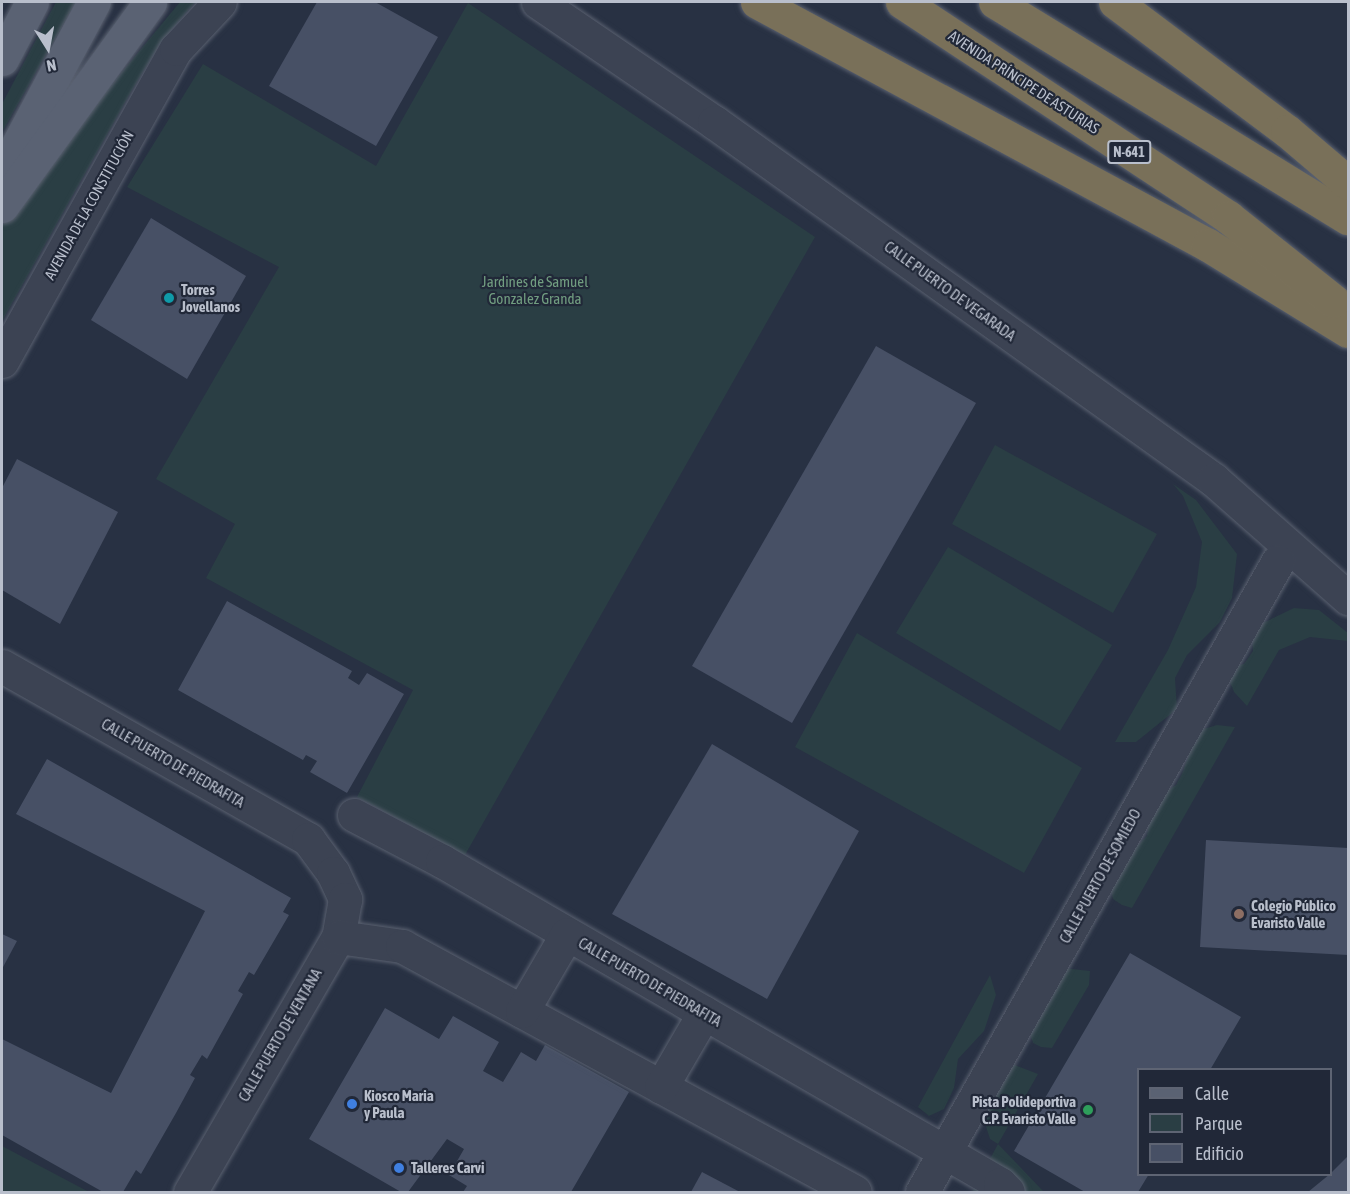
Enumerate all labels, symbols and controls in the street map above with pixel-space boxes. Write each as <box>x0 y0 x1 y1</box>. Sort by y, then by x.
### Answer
north arrow <box>18 18 78 78</box>
street label: AVENIDA PRÍNCIPE DE ASTURIAS <box>945 27 1103 137</box>
text: N <box>45 56 58 75</box>
street label: AVENIDA DE LA CONSTITUCIÓN <box>40 127 138 283</box>
road number: N-641 <box>1106 141 1152 163</box>
street label: CALLE PUERTO DE VEGARADA <box>881 237 1019 345</box>
park label: Jardines de Samuel Gonzalez Granda <box>482 272 588 307</box>
place label: Torres Jovellanos <box>181 280 240 315</box>
marker: Torres Jovellanos <box>162 291 176 305</box>
street label: CALLE PUERTO DE PIEDRAFITA <box>98 715 248 811</box>
street label: CALLE PUERTO DE SOMIEDO <box>1056 806 1144 946</box>
place label: Colegio Público Evaristo Valle <box>1251 896 1336 931</box>
marker: Colegio Público Evaristo Valle <box>1232 907 1246 921</box>
street label: CALLE PUERTO DE PIEDRAFITA <box>575 934 725 1030</box>
street label: CALLE PUERTO DE VENTANA <box>235 965 325 1105</box>
legend <box>1137 1068 1332 1176</box>
text: Calle <box>1195 1083 1229 1104</box>
place label: Kiosco Maria y Paula <box>364 1086 434 1121</box>
place label: Pista Polideportiva C.P. Evaristo Valle <box>972 1092 1076 1127</box>
marker: Kiosco Maria y Paula <box>345 1097 359 1111</box>
marker: Pista Polideportiva C.P. Evaristo Valle <box>1081 1103 1095 1117</box>
text: Parque <box>1195 1113 1243 1134</box>
text: Edificio <box>1195 1143 1244 1164</box>
place label: Talleres Carvi <box>411 1159 484 1177</box>
marker: Talleres Carvi <box>392 1161 406 1175</box>

